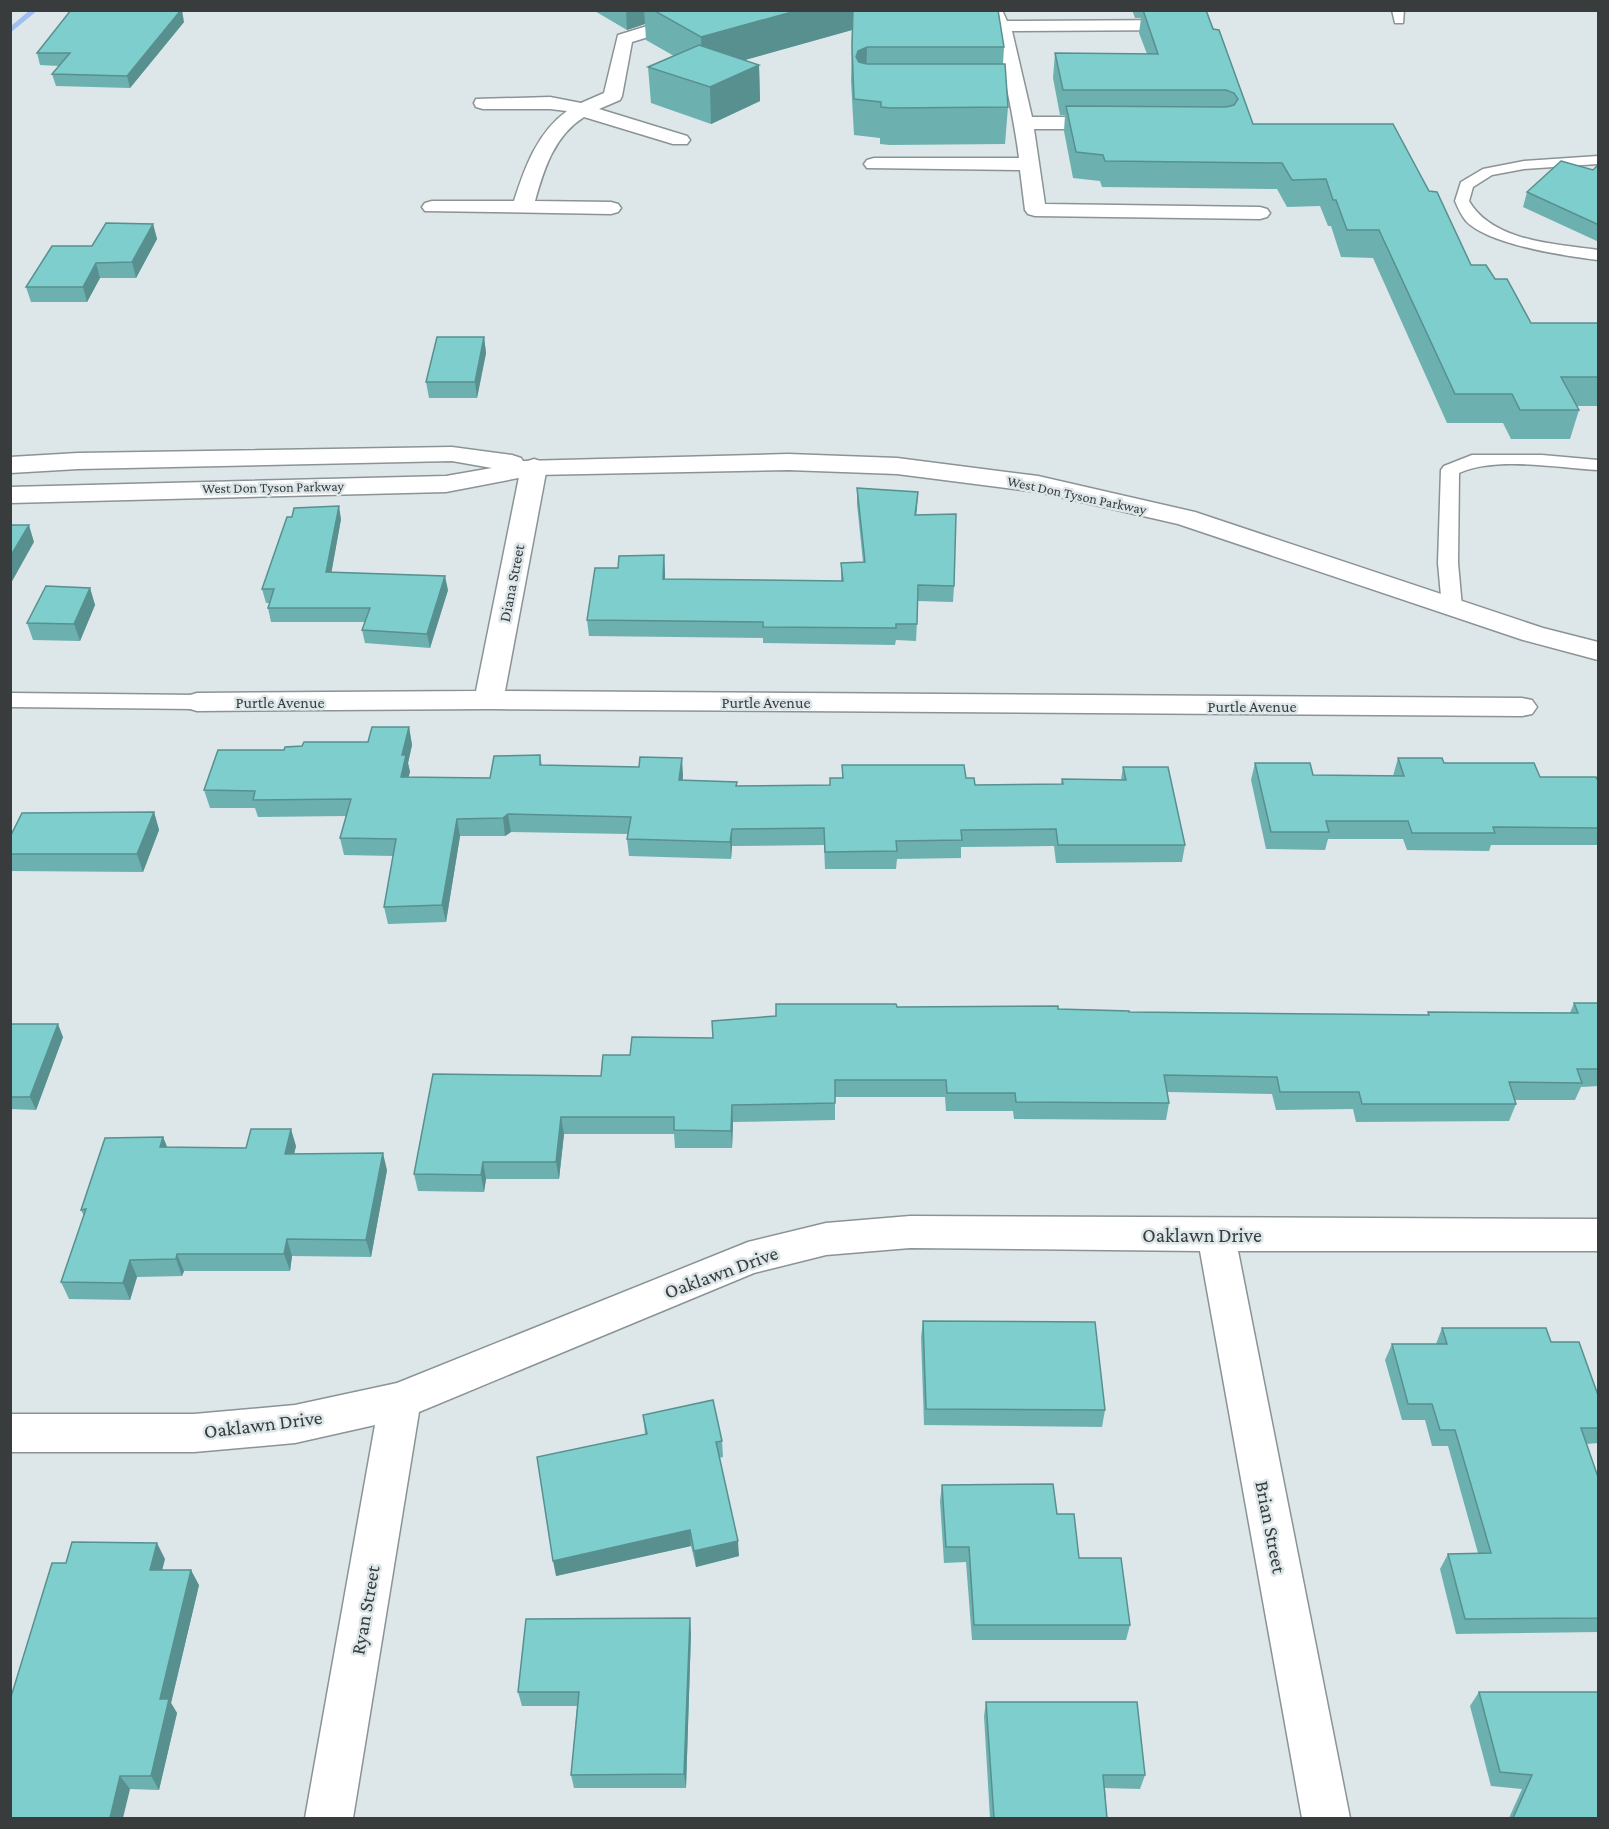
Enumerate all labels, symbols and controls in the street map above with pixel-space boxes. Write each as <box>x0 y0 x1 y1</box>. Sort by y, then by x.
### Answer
street label: West Don Tyson Parkway <box>1006 472 1149 518</box>
street label: West Don Tyson Parkway <box>202 478 345 496</box>
street label: Diana Street <box>496 542 527 623</box>
street label: Purtle Avenue <box>236 694 324 711</box>
street label: Purtle Avenue <box>722 694 810 711</box>
street label: Purtle Avenue <box>1208 698 1296 715</box>
street label: Oaklawn Drive <box>1142 1224 1262 1246</box>
street label: Oaklawn Drive <box>661 1241 781 1303</box>
street label: Oaklawn Drive <box>202 1406 324 1442</box>
street label: Brian Street <box>1251 1479 1291 1576</box>
street label: Ryan Street <box>346 1563 385 1657</box>

